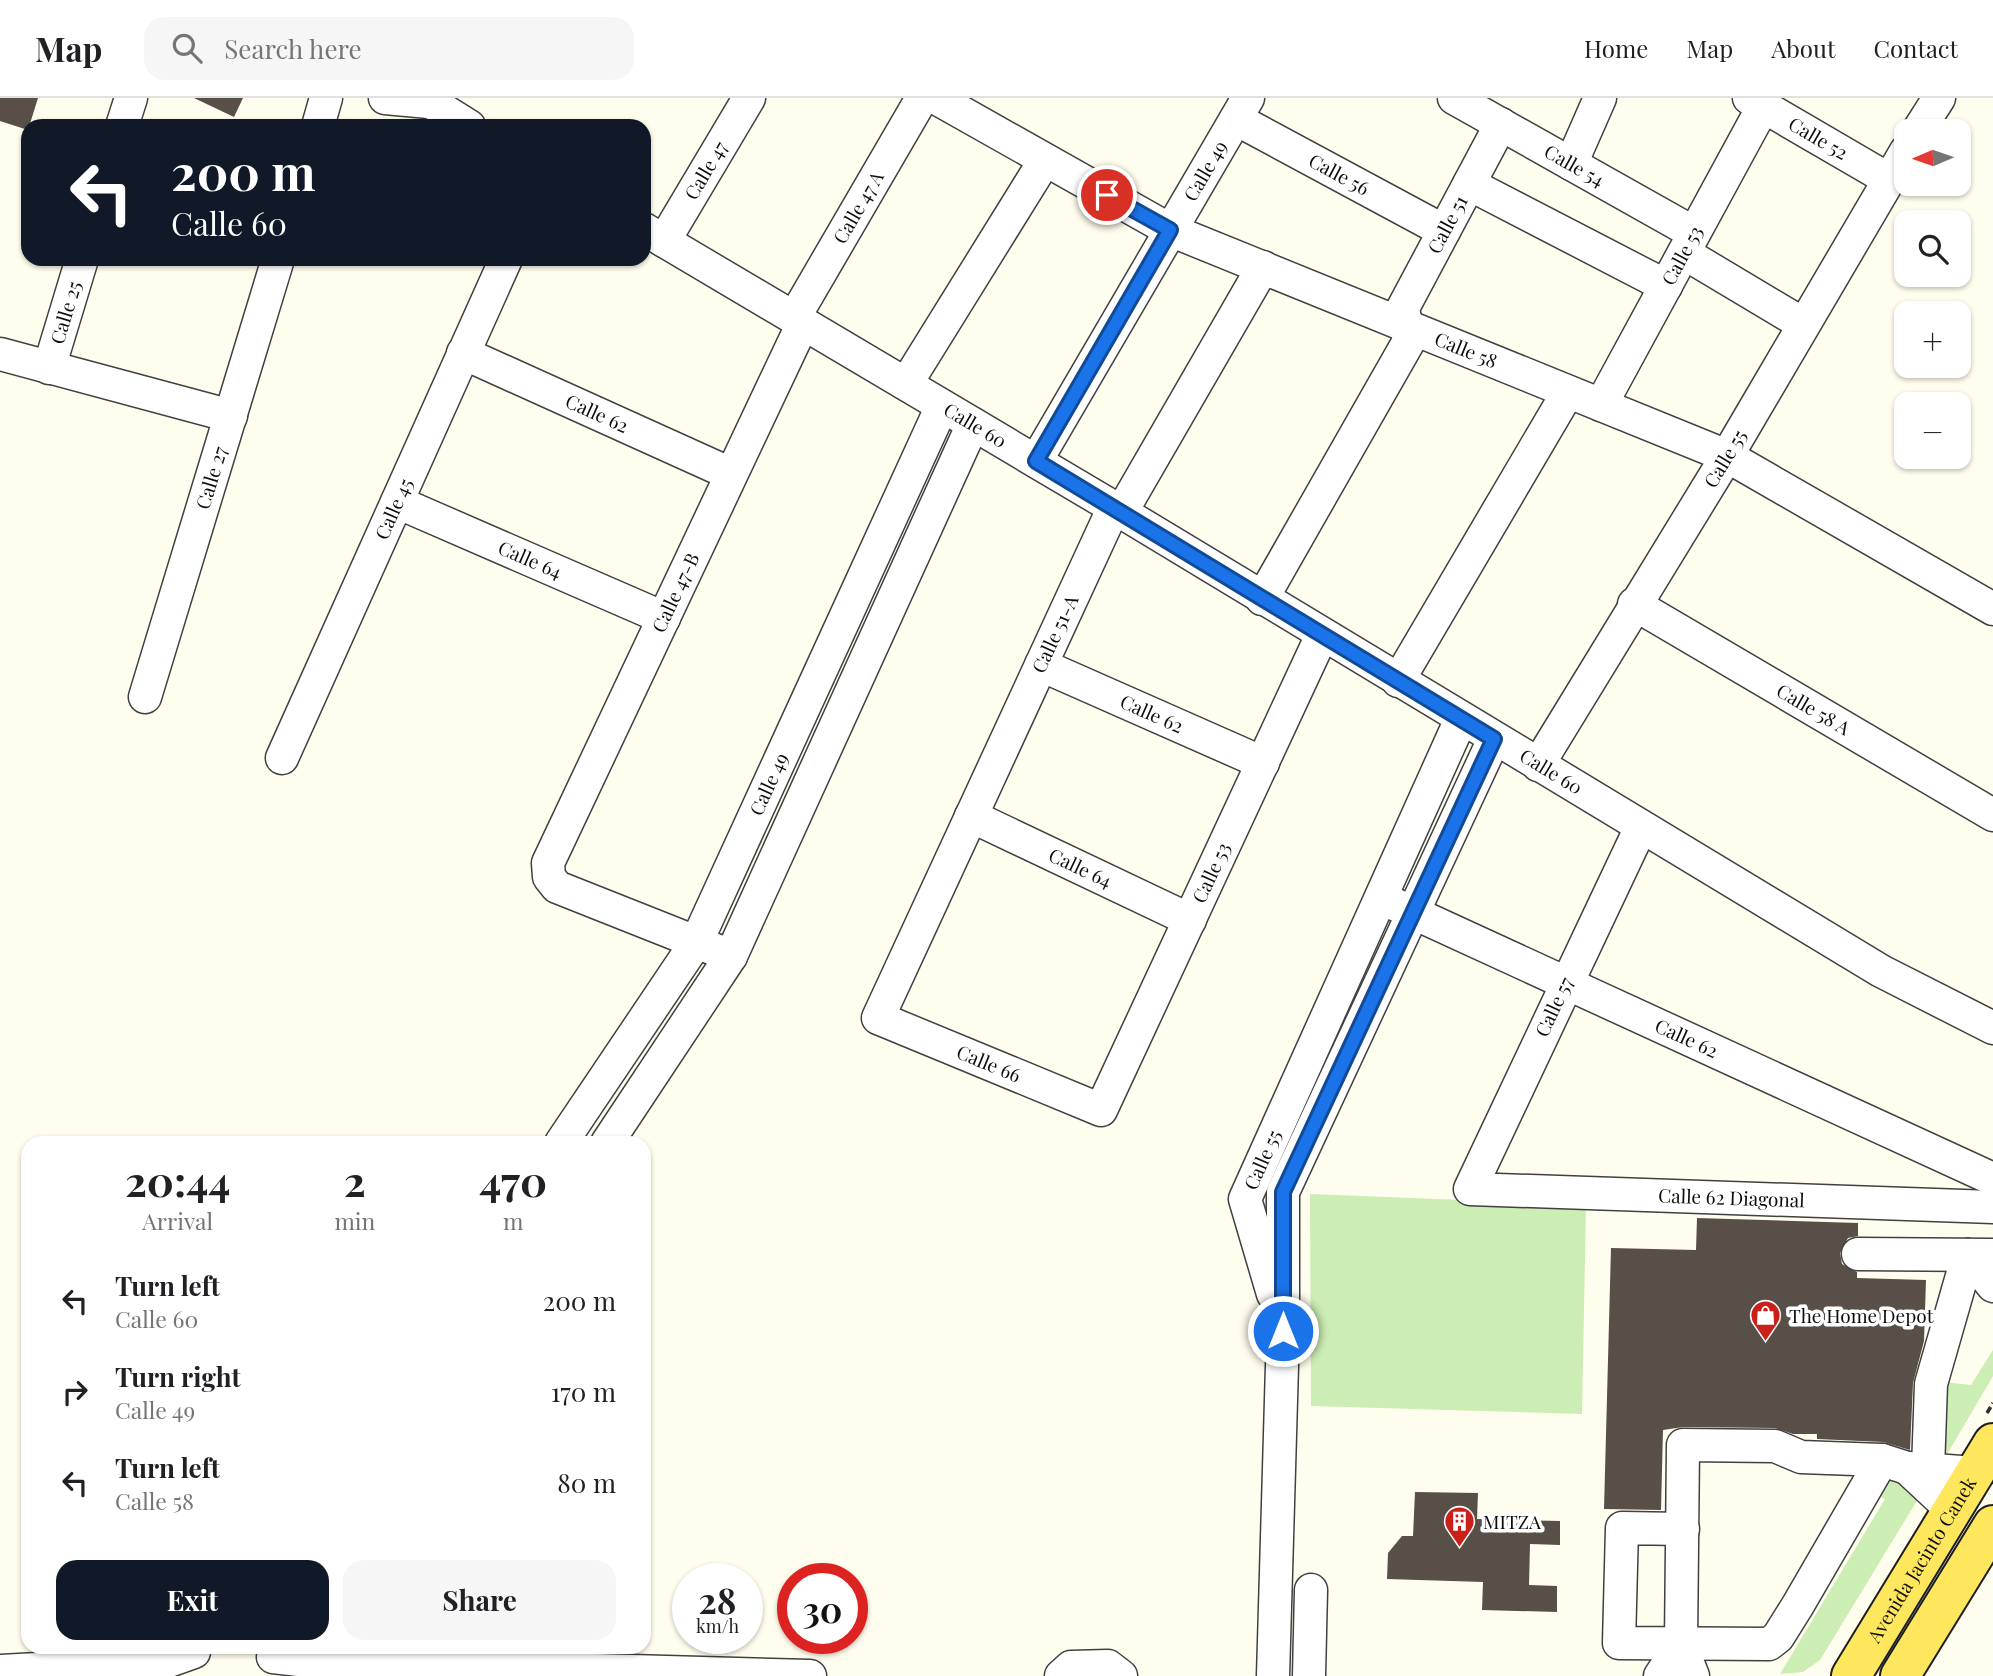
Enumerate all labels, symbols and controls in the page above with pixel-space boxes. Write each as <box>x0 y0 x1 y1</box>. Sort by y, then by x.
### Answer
search box <box>144 17 634 80</box>
text: Map <box>35 26 102 70</box>
icon: search <box>168 29 206 67</box>
text: Search here <box>224 31 362 66</box>
text: Home <box>1584 32 1648 64</box>
text: Map <box>1686 32 1733 64</box>
text: About <box>1771 32 1835 64</box>
text: Contact <box>1873 32 1958 64</box>
street label: Calle 52 <box>1784 110 1853 165</box>
north arrow <box>1894 119 1970 196</box>
map controls <box>1894 119 1971 469</box>
street label: Calle 49 <box>1177 135 1233 206</box>
street label: Calle 47 <box>678 136 733 204</box>
text: 200 m <box>171 138 316 203</box>
street label: Calle 54 <box>1540 138 1609 192</box>
icon: left <box>56 147 147 238</box>
street label: Calle 56 <box>1305 147 1375 201</box>
street label: Calle 47 A <box>826 165 889 248</box>
pin <box>1077 165 1137 225</box>
icon: arrive <box>1088 176 1126 214</box>
street label: Calle 51 <box>1420 190 1473 258</box>
text: Calle 60 <box>171 201 287 244</box>
button: search <box>1894 210 1971 287</box>
street label: Calle 53 <box>1655 221 1708 289</box>
street label: Calle 25 <box>43 277 87 347</box>
button: + <box>1894 301 1971 378</box>
street label: Calle 58 <box>1431 325 1501 373</box>
street label: Calle 62 <box>562 387 633 438</box>
button: − <box>1894 392 1971 469</box>
street label: Calle 60 <box>939 396 1012 453</box>
street label: Calle 55 <box>1697 424 1752 492</box>
street label: Calle 27 <box>189 443 232 512</box>
street label: Calle 45 <box>368 474 418 543</box>
street label: Calle 64 <box>495 534 566 584</box>
street label: Calle 47-B <box>645 548 705 636</box>
street label: Calle 51-A <box>1025 589 1084 677</box>
street label: Calle 58 A <box>1772 677 1856 741</box>
street label: Calle 62 <box>1116 688 1188 738</box>
street label: Calle 60 <box>1515 742 1588 800</box>
street label: Calle 49 <box>742 748 794 819</box>
street label: Calle 53 <box>1185 838 1236 907</box>
street label: Calle 64 <box>1045 841 1116 893</box>
street label: Calle 57 <box>1528 972 1578 1041</box>
street label: Calle 62 <box>1651 1012 1722 1063</box>
street label: Calle 66 <box>953 1038 1025 1088</box>
street label: Calle 55 <box>1237 1125 1287 1194</box>
text: 20:44 <box>125 1152 230 1208</box>
text: 2 <box>344 1152 366 1208</box>
text: 470 <box>479 1152 547 1208</box>
street label: Calle 62 Diagonal <box>1658 1181 1806 1213</box>
text: Arrival <box>142 1205 213 1236</box>
text: min <box>334 1205 375 1236</box>
text: m <box>503 1205 523 1236</box>
text: Turn left <box>115 1268 220 1303</box>
icon: left <box>56 1282 94 1320</box>
text: 200 m <box>543 1283 616 1318</box>
position arrow <box>1246 1294 1320 1368</box>
shop icon: The Home Depot <box>1749 1299 1783 1343</box>
place label: The Home Depot <box>1789 1302 1934 1328</box>
text: Calle 60 <box>115 1303 198 1334</box>
text: Turn right <box>115 1359 241 1394</box>
icon: right <box>56 1373 94 1411</box>
text: 170 m <box>551 1374 616 1409</box>
text: Calle 49 <box>115 1394 195 1425</box>
text: Turn left <box>115 1450 220 1485</box>
icon: left <box>56 1464 94 1502</box>
text: 80 m <box>557 1465 616 1500</box>
street label: Avenida Jacinto Canek <box>1860 1471 1982 1648</box>
text: Calle 58 <box>115 1485 194 1516</box>
building icon: MITZA <box>1443 1505 1477 1549</box>
place label: MITZA <box>1483 1508 1542 1534</box>
button: Exit <box>56 1560 329 1640</box>
button: Share <box>343 1560 616 1640</box>
speed limit sign: 30 <box>777 1563 868 1654</box>
text: 28 <box>699 1576 736 1623</box>
text: km/h <box>696 1614 739 1638</box>

